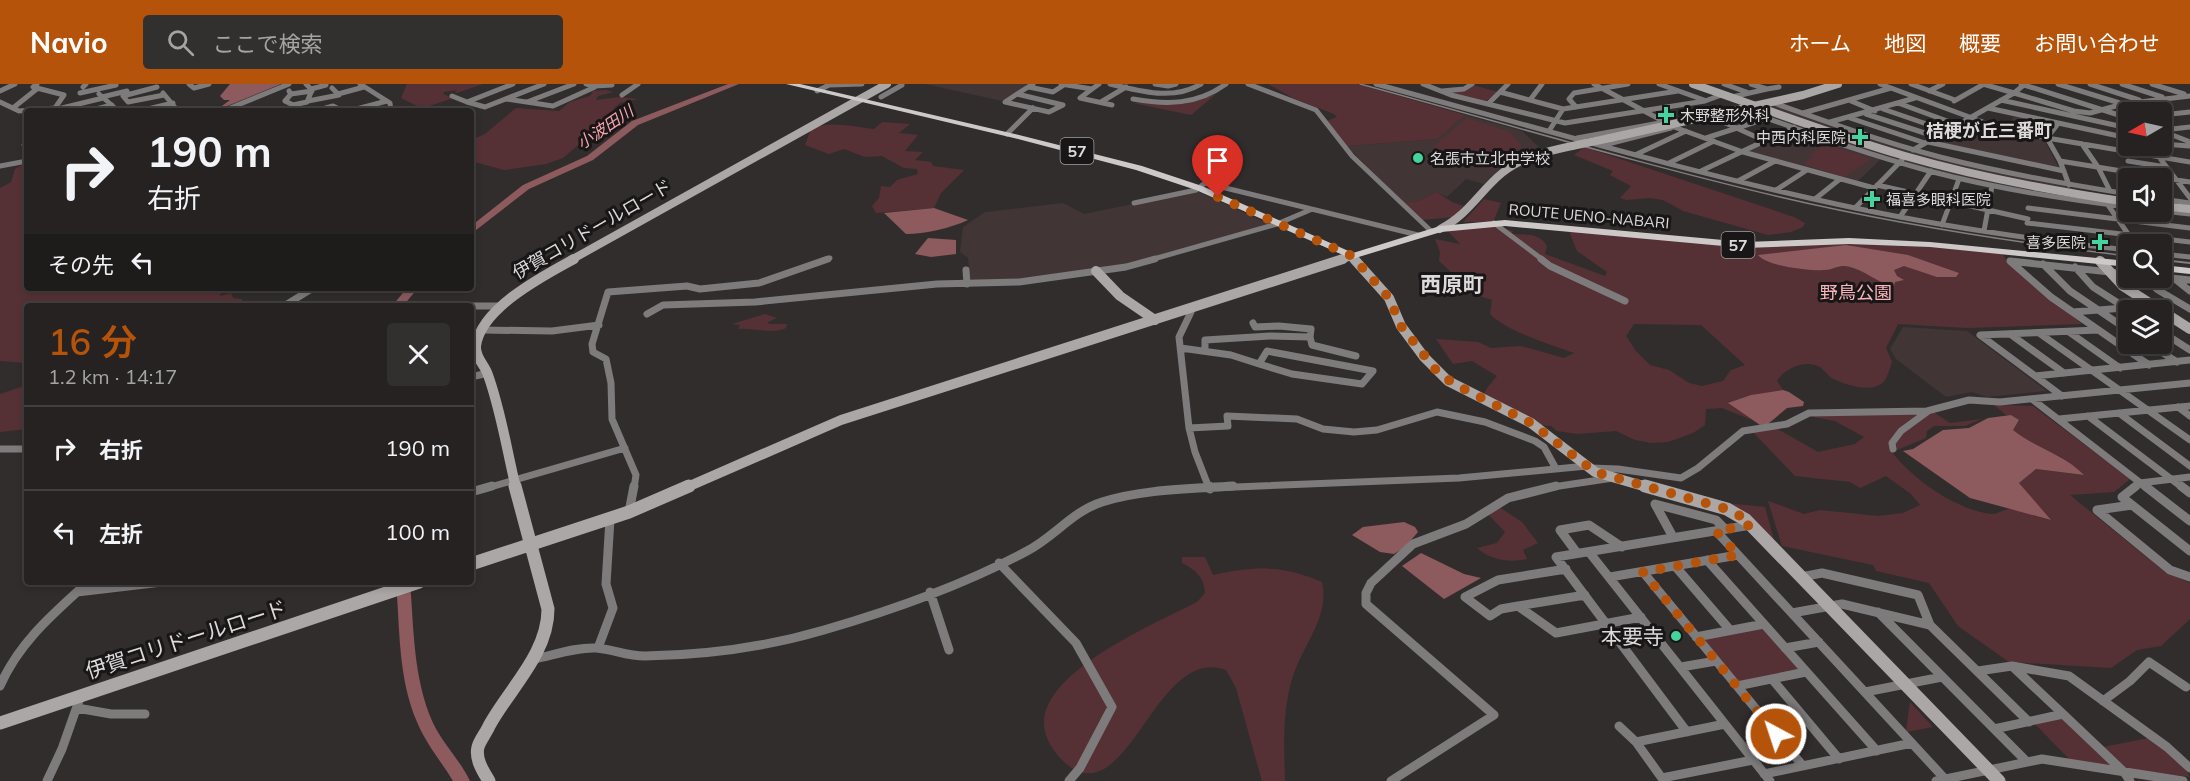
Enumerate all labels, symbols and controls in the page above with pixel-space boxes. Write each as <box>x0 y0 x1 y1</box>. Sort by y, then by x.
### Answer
search box <box>143 15 563 69</box>
text: Navio <box>30 25 107 60</box>
icon: search <box>164 26 197 59</box>
text: ここで検索 <box>212 30 323 58</box>
text: ホーム <box>1789 30 1851 56</box>
text: 地図 <box>1884 30 1926 56</box>
text: 概要 <box>1959 30 2001 56</box>
text: お問い合わせ <box>2034 30 2160 56</box>
water label: 小波田川 <box>573 100 639 153</box>
north arrow <box>2118 102 2172 156</box>
map controls <box>2118 102 2172 354</box>
marker: 木野整形外科 <box>1657 106 1675 124</box>
place label: 木野整形外科 <box>1680 106 1770 125</box>
district label: 桔梗が丘三番町 <box>1926 119 2052 142</box>
text: 190 m <box>147 125 272 178</box>
place label: 中西内科医院 <box>1756 128 1846 147</box>
marker: 中西内科医院 <box>1851 128 1869 146</box>
icon: right <box>48 132 126 210</box>
pin <box>1192 135 1243 197</box>
road number: 57 <box>1060 138 1094 164</box>
icon: arrive <box>1201 144 1234 177</box>
place label: 名張市立北中学校 <box>1430 149 1550 168</box>
marker: 名張市立北中学校 <box>1411 151 1425 165</box>
button: sound <box>2118 168 2172 222</box>
street label: 伊賀コリドールロード <box>508 174 676 284</box>
text: 右折 <box>147 181 201 215</box>
marker: 福喜多眼科医院 <box>1863 190 1881 208</box>
place label: 福喜多眼科医院 <box>1886 190 1991 209</box>
street label: ROUTE UENO-NABARI <box>1508 200 1670 232</box>
road number: 57 <box>1722 232 1754 258</box>
place label: 喜多医院 <box>2026 233 2086 252</box>
marker: 喜多医院 <box>2091 233 2109 251</box>
button: search <box>2118 234 2172 288</box>
icon: left <box>126 246 159 279</box>
text: その先 <box>48 251 114 279</box>
district label: 西原町 <box>1421 271 1484 297</box>
park label: 野鳥公園 <box>1820 281 1892 304</box>
button: layers <box>2118 300 2172 354</box>
text: 16 分 <box>48 319 137 364</box>
button: close <box>387 323 450 386</box>
text: 1.2 km · 14:17 <box>48 364 177 389</box>
icon: right <box>48 432 81 465</box>
text: 190 m <box>385 434 450 462</box>
text: 右折 <box>99 436 143 464</box>
icon: left <box>48 516 81 549</box>
text: 100 m <box>385 518 450 546</box>
text: 左折 <box>99 520 143 548</box>
street label: 伊賀コリドールロード <box>82 594 290 684</box>
place label: 本要寺 <box>1601 623 1664 649</box>
marker: 本要寺 <box>1669 629 1683 643</box>
position arrow <box>1744 702 1808 766</box>

